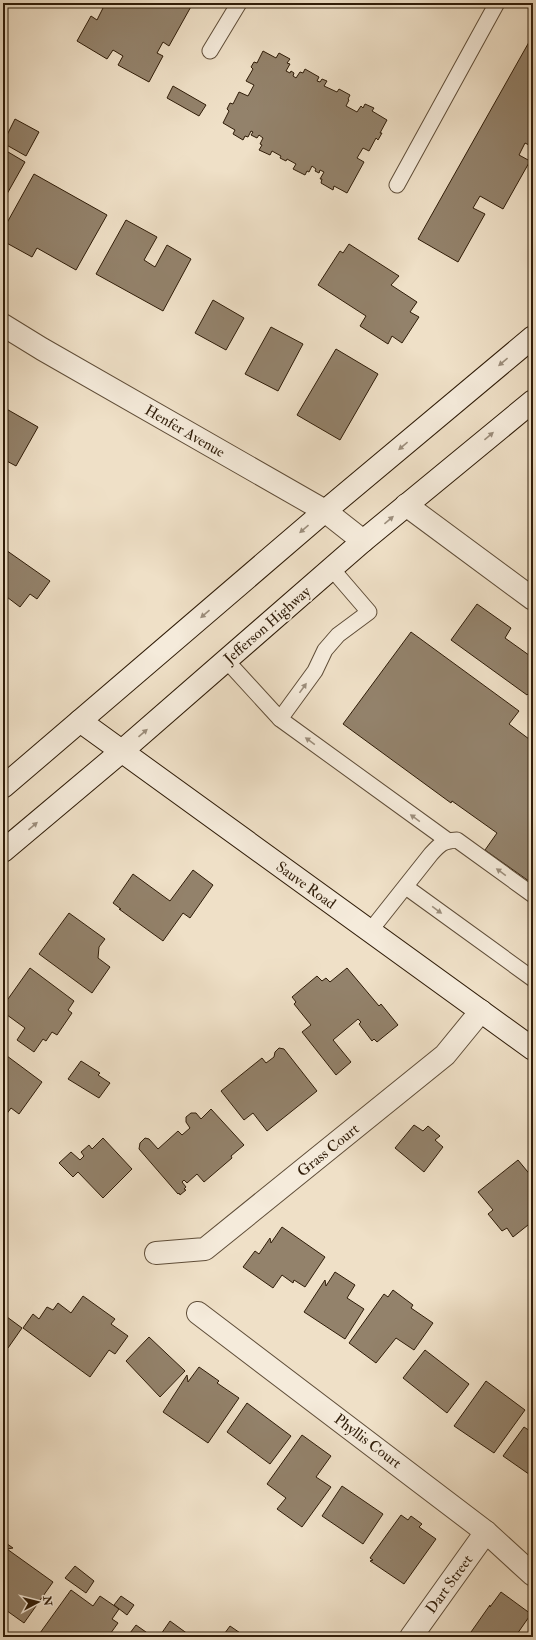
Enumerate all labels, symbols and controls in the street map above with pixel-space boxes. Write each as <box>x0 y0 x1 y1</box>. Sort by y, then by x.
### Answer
one-way arrow <box>498 358 508 367</box>
street label: Henfer Avenue <box>141 401 228 462</box>
one-way arrow <box>483 432 494 441</box>
one-way arrow <box>398 441 409 450</box>
one-way arrow <box>384 515 394 524</box>
one-way arrow <box>298 525 309 534</box>
street label: Jefferson Highway <box>219 582 316 670</box>
one-way arrow <box>200 609 210 618</box>
one-way arrow <box>299 682 307 693</box>
one-way arrow <box>137 728 148 737</box>
one-way arrow <box>305 737 315 745</box>
one-way arrow <box>410 814 421 822</box>
one-way arrow <box>27 822 38 831</box>
street label: Sauve Road <box>272 857 340 914</box>
one-way arrow <box>496 868 507 876</box>
one-way arrow <box>432 906 443 914</box>
street label: Grass Court <box>293 1120 363 1181</box>
street label: Phyllis Court <box>330 1410 405 1473</box>
street label: Dart Street <box>422 1551 477 1617</box>
north arrow <box>18 1582 58 1622</box>
text: N <box>40 1594 55 1608</box>

